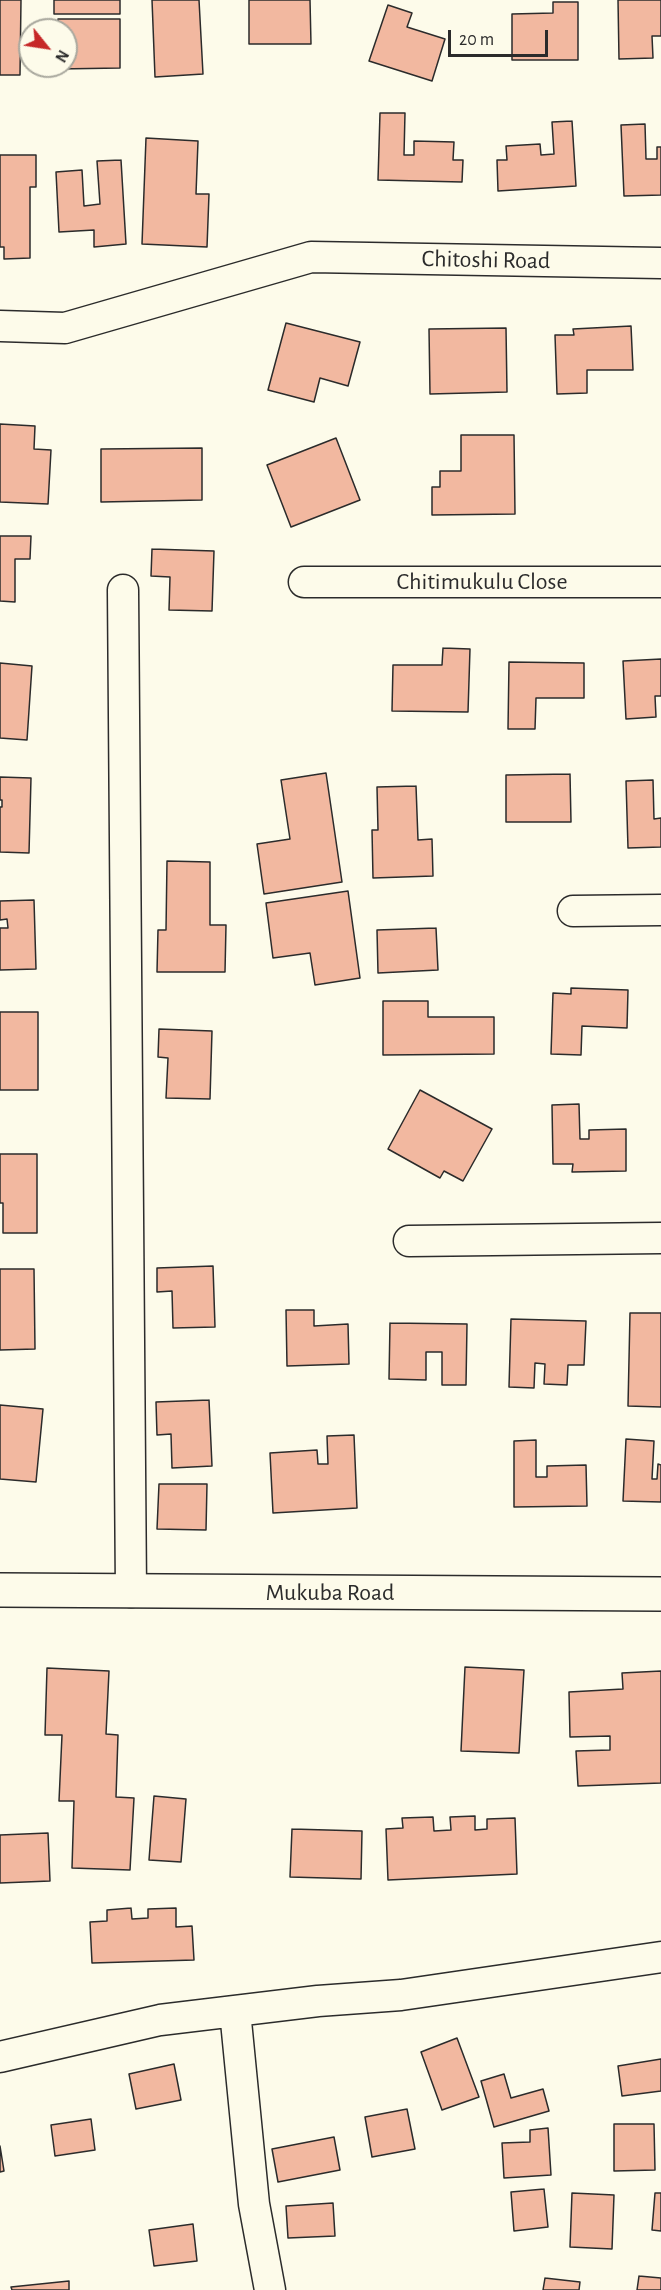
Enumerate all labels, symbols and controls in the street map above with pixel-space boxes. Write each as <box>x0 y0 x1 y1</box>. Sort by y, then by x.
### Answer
north arrow <box>18 18 78 78</box>
scale bar <box>451 18 552 56</box>
text: 20 m <box>459 31 494 49</box>
text: N <box>52 47 72 65</box>
street label: Chitoshi Road <box>421 244 551 276</box>
street label: Chitimukulu Close <box>396 568 568 596</box>
street label: Mukuba Road <box>266 1579 394 1607</box>

